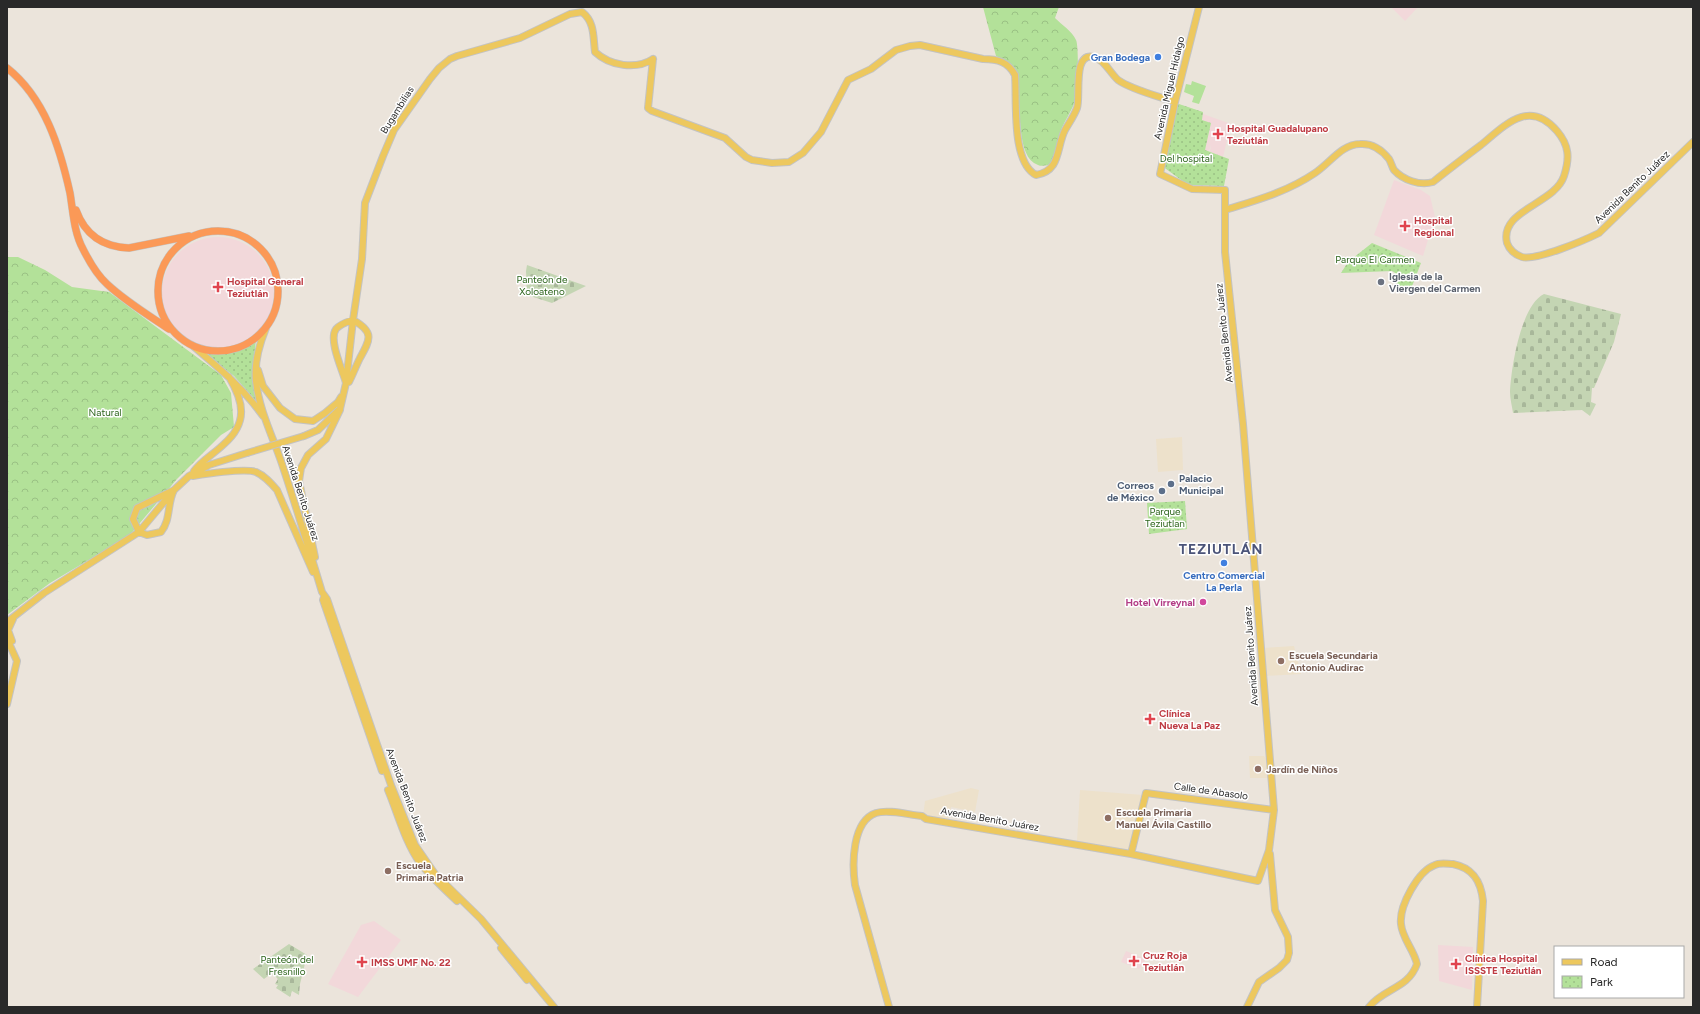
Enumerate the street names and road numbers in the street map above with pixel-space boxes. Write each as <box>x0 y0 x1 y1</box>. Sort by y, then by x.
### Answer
street label: Avenida Miguel Hidalgo <box>1151 35 1187 141</box>
street label: Bugambilias <box>377 84 417 136</box>
street label: Avenida Benito Juárez <box>1592 148 1672 226</box>
street label: Avenida Benito Juárez <box>1212 283 1236 383</box>
street label: Avenida Benito Juárez <box>279 444 323 542</box>
street label: Avenida Benito Juárez <box>1241 606 1261 706</box>
street label: Avenida Benito Juárez <box>383 746 431 844</box>
street label: Calle de Abasolo <box>1173 779 1249 803</box>
street label: Avenida Benito Juárez <box>940 804 1040 834</box>

